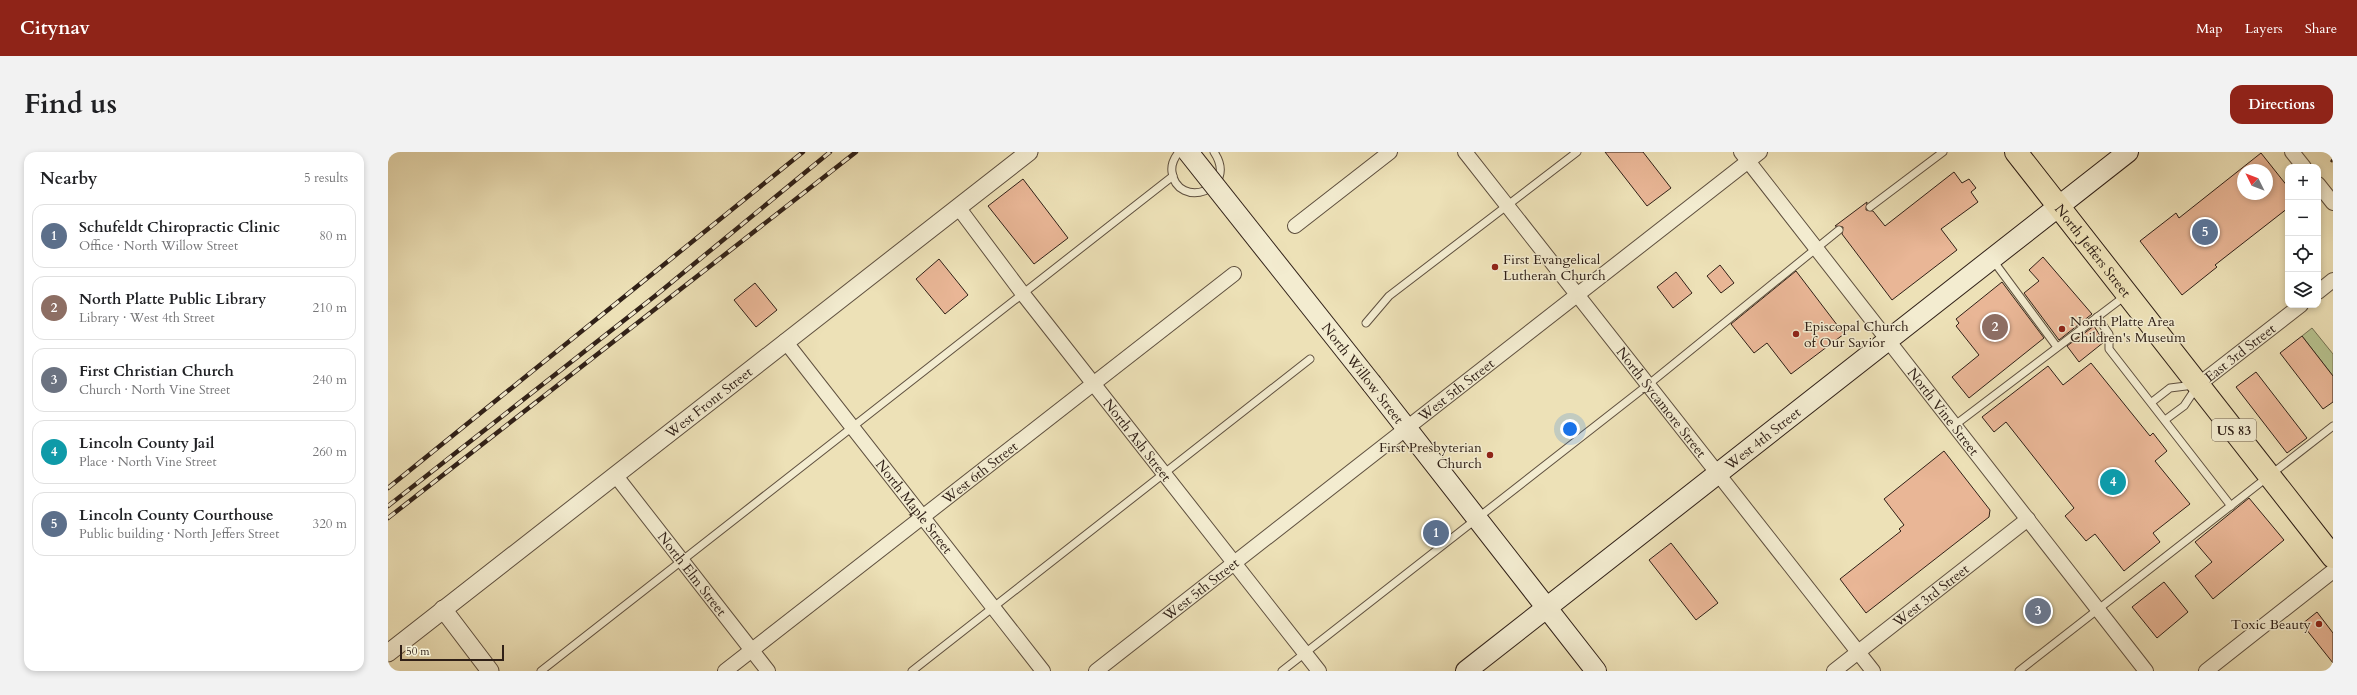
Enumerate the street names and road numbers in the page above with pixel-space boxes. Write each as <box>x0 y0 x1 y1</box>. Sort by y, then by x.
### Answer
street label: North Jeffers Street <box>2050 200 2136 302</box>
street label: North Willow Street <box>1317 319 1408 428</box>
street label: East 3rd Street <box>2201 319 2280 386</box>
street label: North Sycamore Street <box>1612 343 1711 462</box>
street label: West 5th Street <box>1414 354 1499 426</box>
street label: West Front Street <box>661 363 757 443</box>
street label: North Vine Street <box>1903 364 1984 460</box>
street label: North Ash Street <box>1099 395 1176 486</box>
street label: West 4th Street <box>1720 403 1805 475</box>
road number: US 83 <box>2212 419 2256 441</box>
street label: West 6th Street <box>937 437 1022 509</box>
street label: North Maple Street <box>871 456 957 558</box>
street label: North Elm Street <box>653 528 731 621</box>
street label: West 5th Street <box>1158 553 1243 626</box>
street label: West 3rd Street <box>1888 559 1974 632</box>

